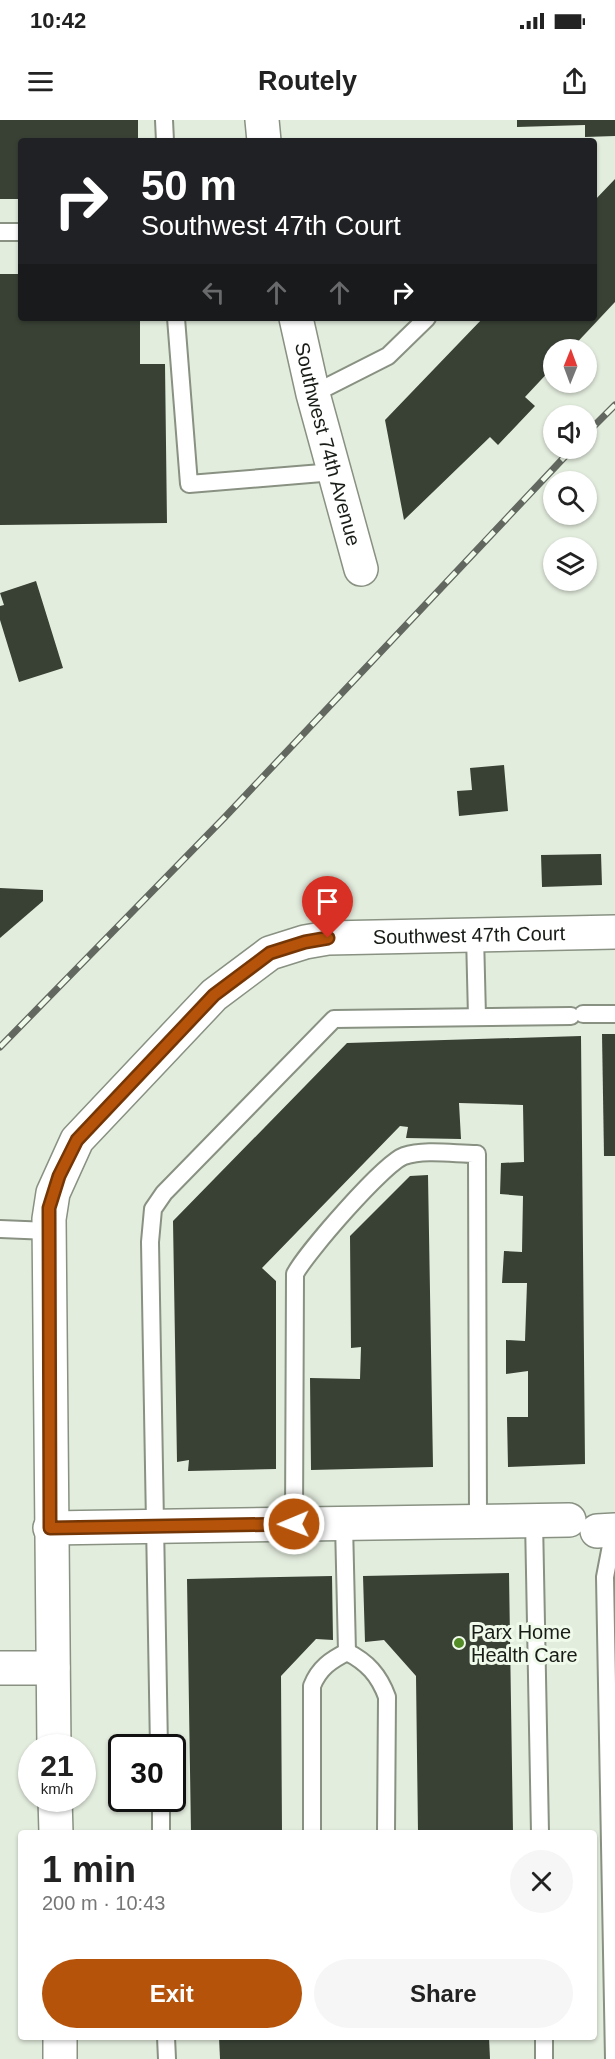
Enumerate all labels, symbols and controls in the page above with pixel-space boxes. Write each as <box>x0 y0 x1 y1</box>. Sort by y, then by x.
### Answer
text: 10:42 <box>30 8 86 33</box>
icon: menu <box>24 65 57 98</box>
icon: share <box>558 65 591 98</box>
text: Routely <box>258 66 357 96</box>
icon: right <box>42 162 120 240</box>
text: 50 m <box>141 162 237 209</box>
text: Southwest 47th Court <box>141 211 401 241</box>
icon: left <box>197 276 230 309</box>
icon: ahead <box>260 276 293 309</box>
icon: ahead <box>323 276 356 309</box>
icon: right <box>386 276 419 309</box>
north arrow <box>543 339 597 393</box>
map controls <box>543 339 597 591</box>
street label: Southwest 74th Avenue <box>291 340 365 548</box>
button: sound <box>543 405 597 459</box>
button: search <box>543 471 597 525</box>
button: layers <box>543 537 597 591</box>
pin <box>302 876 353 938</box>
icon: arrive <box>311 885 344 918</box>
street label: Southwest 47th Court <box>373 922 566 948</box>
position arrow <box>262 1492 326 1556</box>
place label: Parx Home Health Care <box>471 1621 578 1666</box>
marker: Parx Home Health Care <box>452 1636 466 1650</box>
speed limit sign: 30 <box>108 1734 186 1812</box>
text: 21 <box>40 1749 74 1782</box>
text: km/h <box>41 1780 73 1797</box>
text: 1 min <box>42 1849 136 1890</box>
button: close <box>510 1850 573 1913</box>
text: 200 m · 10:43 <box>42 1892 165 1914</box>
button: Exit <box>42 1959 302 2028</box>
button: Share <box>314 1959 573 2028</box>

